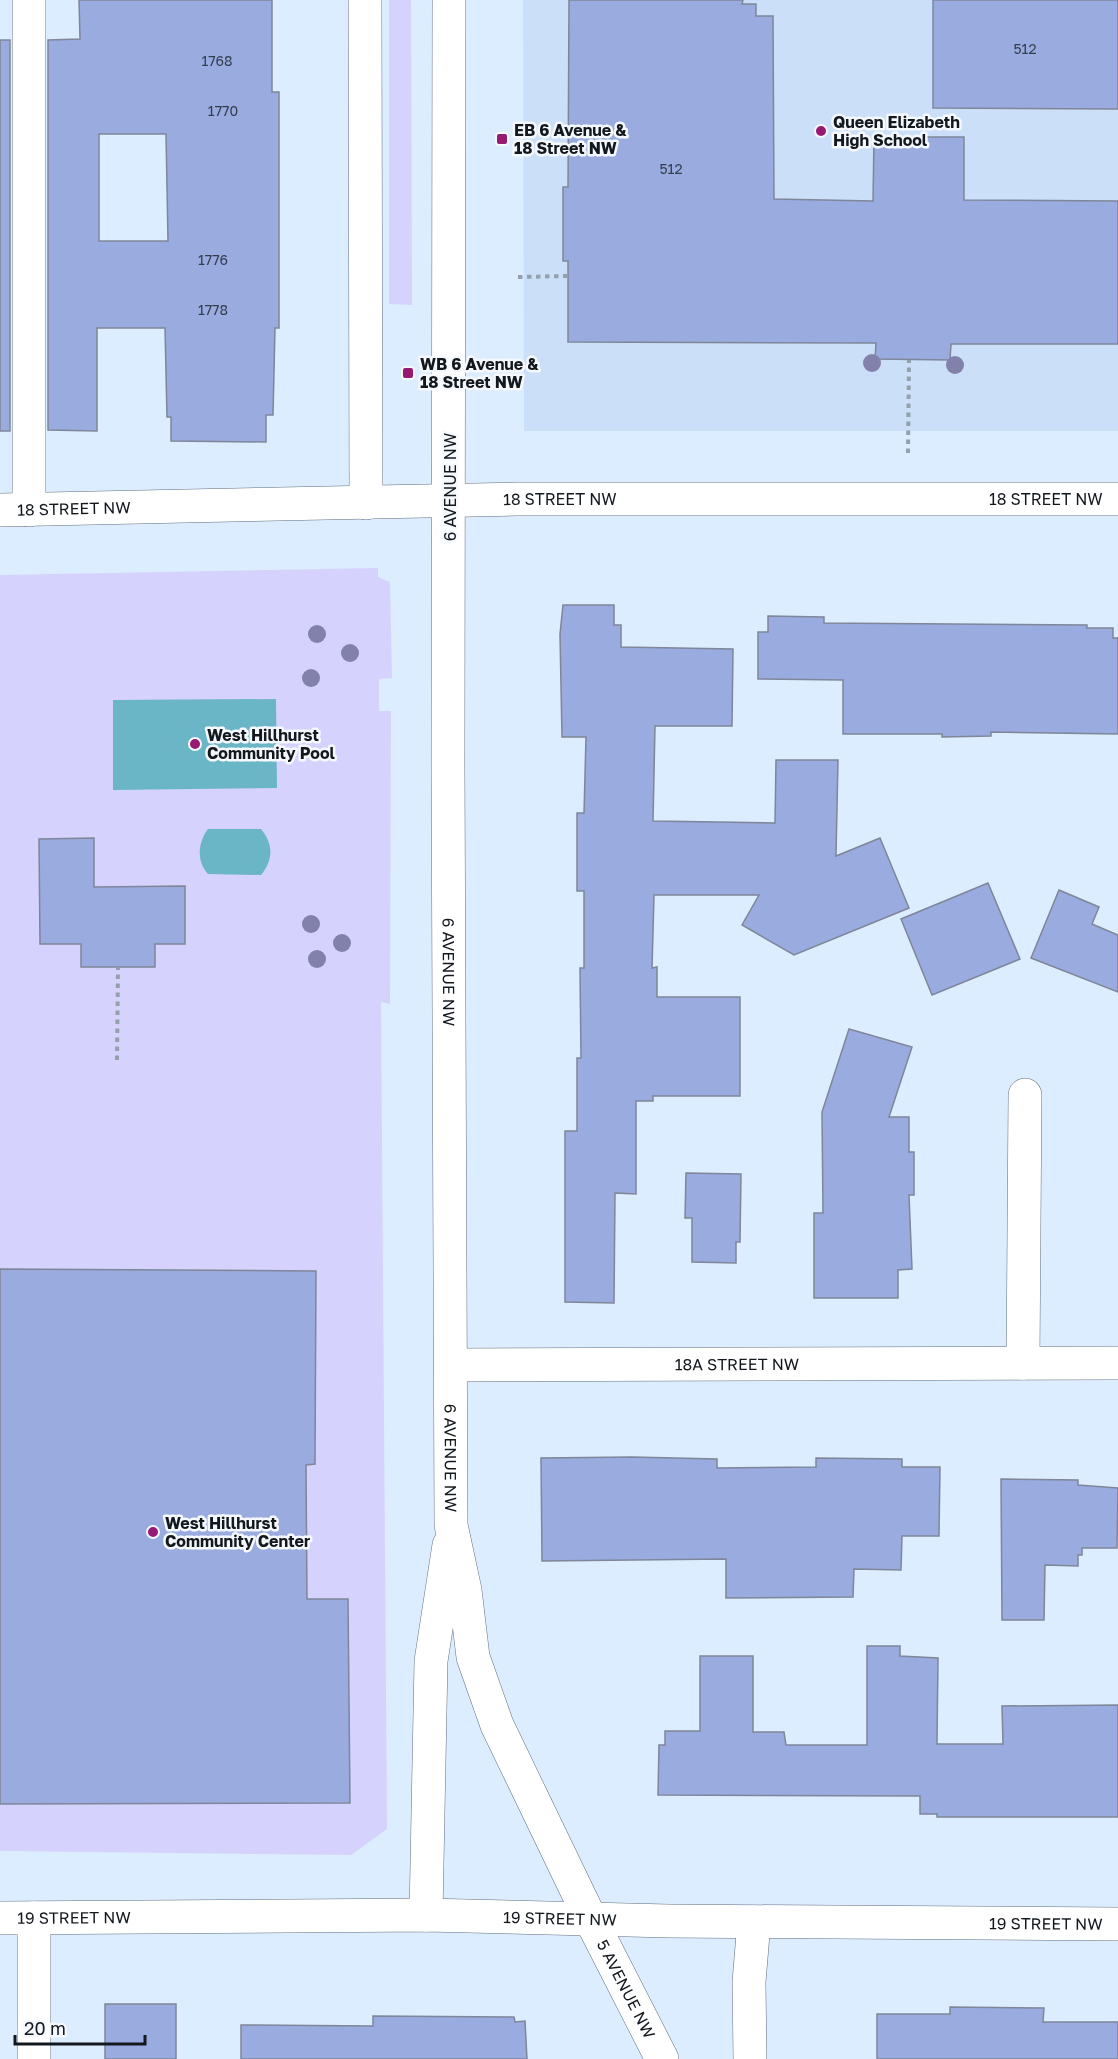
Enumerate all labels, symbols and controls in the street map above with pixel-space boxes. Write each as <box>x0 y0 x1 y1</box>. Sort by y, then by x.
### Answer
house number: 512 <box>1013 40 1037 57</box>
house number: 1768 <box>201 52 233 69</box>
house number: 1770 <box>208 102 238 119</box>
place label: Queen Elizabeth High School <box>833 112 960 150</box>
place label: EB 6 Avenue & 18 Street NW <box>514 120 627 158</box>
marker: Queen Elizabeth High School <box>814 124 828 138</box>
marker: EB 6 Avenue & 18 Street NW <box>495 132 509 146</box>
house number: 512 <box>659 160 683 177</box>
house number: 1776 <box>198 251 228 268</box>
house number: 1778 <box>198 301 228 318</box>
place label: WB 6 Avenue & 18 Street NW <box>420 354 539 392</box>
marker: WB 6 Avenue & 18 Street NW <box>401 366 415 380</box>
street label: 6 AVENUE NW <box>440 433 460 541</box>
street label: 18 STREET NW <box>503 489 617 509</box>
street label: 18 STREET NW <box>989 489 1103 509</box>
street label: 18 STREET NW <box>17 497 131 520</box>
place label: West Hillhurst Community Pool <box>207 725 335 763</box>
marker: West Hillhurst Community Pool <box>188 737 202 751</box>
street label: 6 AVENUE NW <box>439 918 459 1026</box>
street label: 18A STREET NW <box>675 1354 799 1374</box>
street label: 6 AVENUE NW <box>441 1404 461 1512</box>
place label: West Hillhurst Community Center <box>165 1513 310 1551</box>
marker: West Hillhurst Community Center <box>146 1525 160 1539</box>
street label: 19 STREET NW <box>17 1907 131 1928</box>
street label: 19 STREET NW <box>503 1907 617 1930</box>
street label: 19 STREET NW <box>989 1913 1103 1934</box>
street label: 5 AVENUE NW <box>593 1936 660 2042</box>
scale bar <box>15 2008 146 2046</box>
text: 20 m <box>24 2017 66 2039</box>

